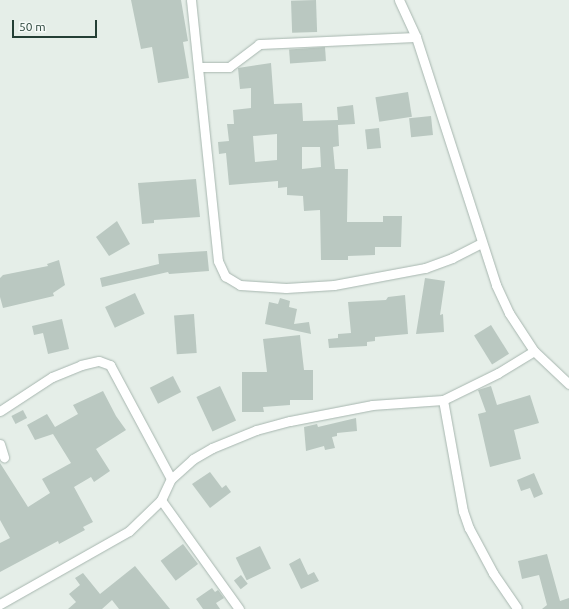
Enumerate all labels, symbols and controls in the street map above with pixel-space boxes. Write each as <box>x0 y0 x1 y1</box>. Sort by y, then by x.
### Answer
scale bar <box>14 12 99 38</box>
text: 50 m <box>19 20 46 33</box>

